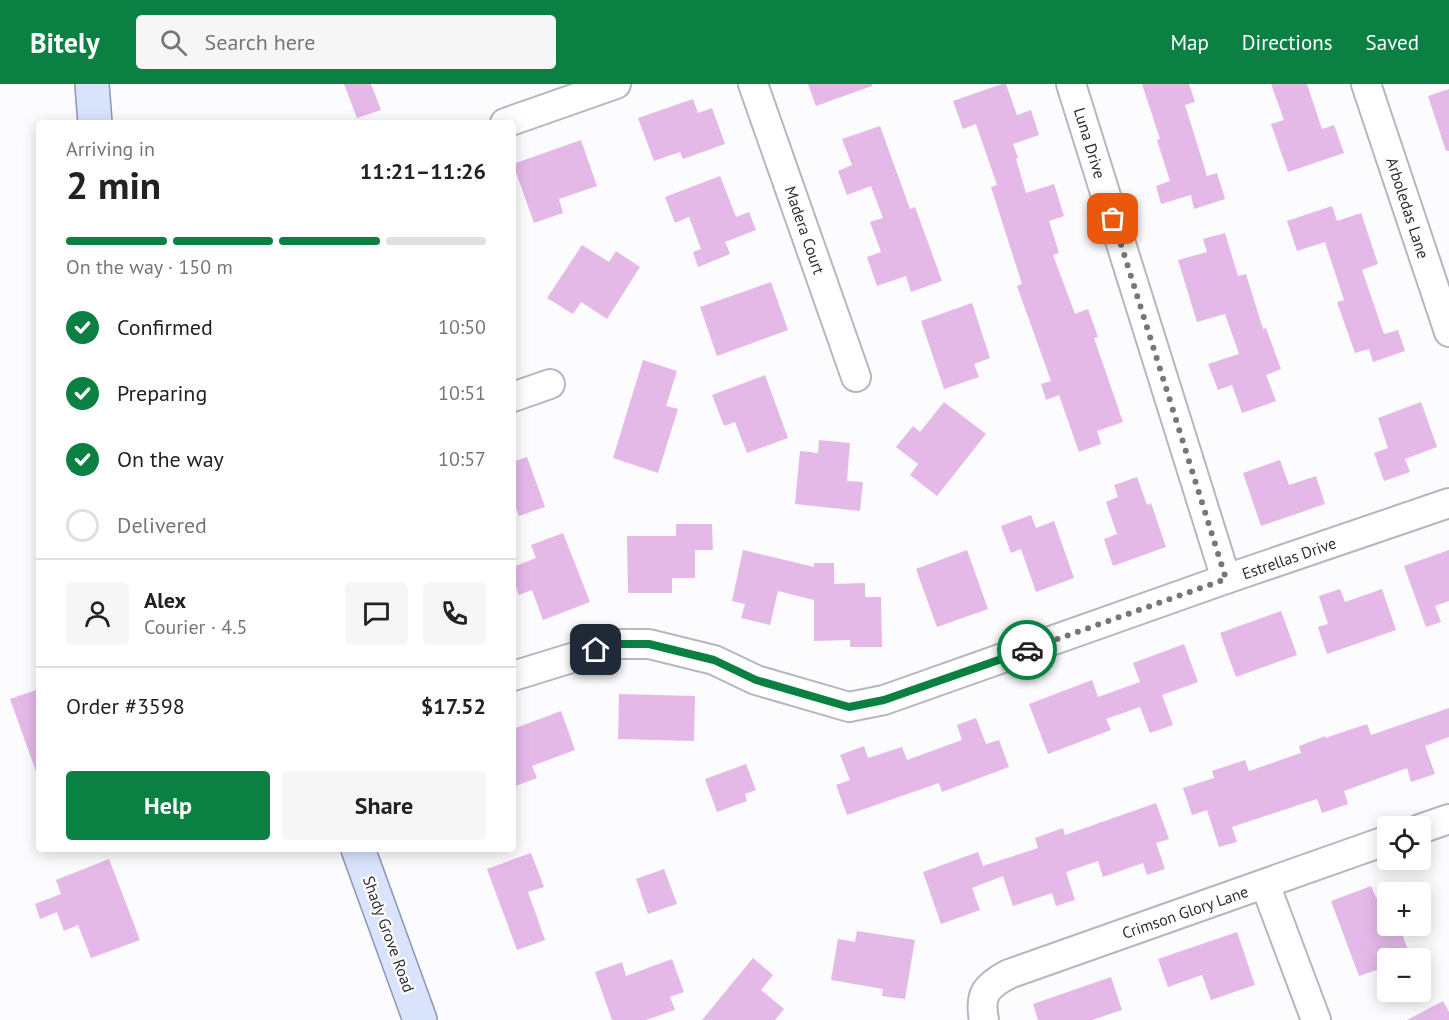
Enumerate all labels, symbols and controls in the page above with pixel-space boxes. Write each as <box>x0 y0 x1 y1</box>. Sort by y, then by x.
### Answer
search box <box>136 15 556 69</box>
text: Bitely <box>30 24 100 61</box>
icon: search <box>157 26 190 59</box>
text: Search here <box>205 28 316 56</box>
text: Map <box>1170 29 1209 56</box>
text: Directions <box>1242 29 1333 56</box>
text: Saved <box>1366 29 1419 56</box>
street label: Luna Drive <box>1070 105 1110 181</box>
text: Arriving in <box>66 136 155 162</box>
street label: Arboledas Lane <box>1382 155 1434 261</box>
text: 11:21–11:26 <box>360 157 486 185</box>
text: 2 min <box>66 159 161 210</box>
street label: Madera Court <box>781 183 830 277</box>
pin <box>1087 193 1138 244</box>
icon: bag <box>1096 202 1129 235</box>
text: On the way · 150 m <box>66 254 233 280</box>
icon: check <box>66 311 99 344</box>
text: Confirmed <box>117 313 213 341</box>
text: 10:50 <box>438 314 486 340</box>
icon: check <box>66 377 99 410</box>
text: Preparing <box>117 379 207 407</box>
text: 10:51 <box>438 380 486 406</box>
icon: check <box>66 443 99 476</box>
text: On the way <box>117 445 224 473</box>
text: 10:57 <box>438 446 486 472</box>
text: Delivered <box>117 511 207 539</box>
street label: Estrellas Drive <box>1239 533 1339 583</box>
button: person <box>66 582 129 645</box>
button: chat <box>345 582 408 645</box>
button: phone <box>423 582 486 645</box>
text: Alex <box>144 586 186 614</box>
text: Courier · 4.5 <box>144 614 247 640</box>
courier <box>997 620 1057 680</box>
pin <box>570 624 621 675</box>
icon: home <box>579 633 612 666</box>
icon: car <box>1011 634 1044 667</box>
text: Order #3598 <box>66 692 185 720</box>
text: $17.52 <box>421 692 486 720</box>
button: Help <box>66 771 270 840</box>
button: Share <box>282 771 486 840</box>
map controls <box>1377 816 1431 1002</box>
button: locate <box>1377 816 1431 870</box>
street label: Shady Grove Road <box>359 873 419 995</box>
street label: Crimson Glory Lane <box>1119 881 1251 943</box>
button: + <box>1377 882 1431 936</box>
button: − <box>1377 948 1431 1002</box>

